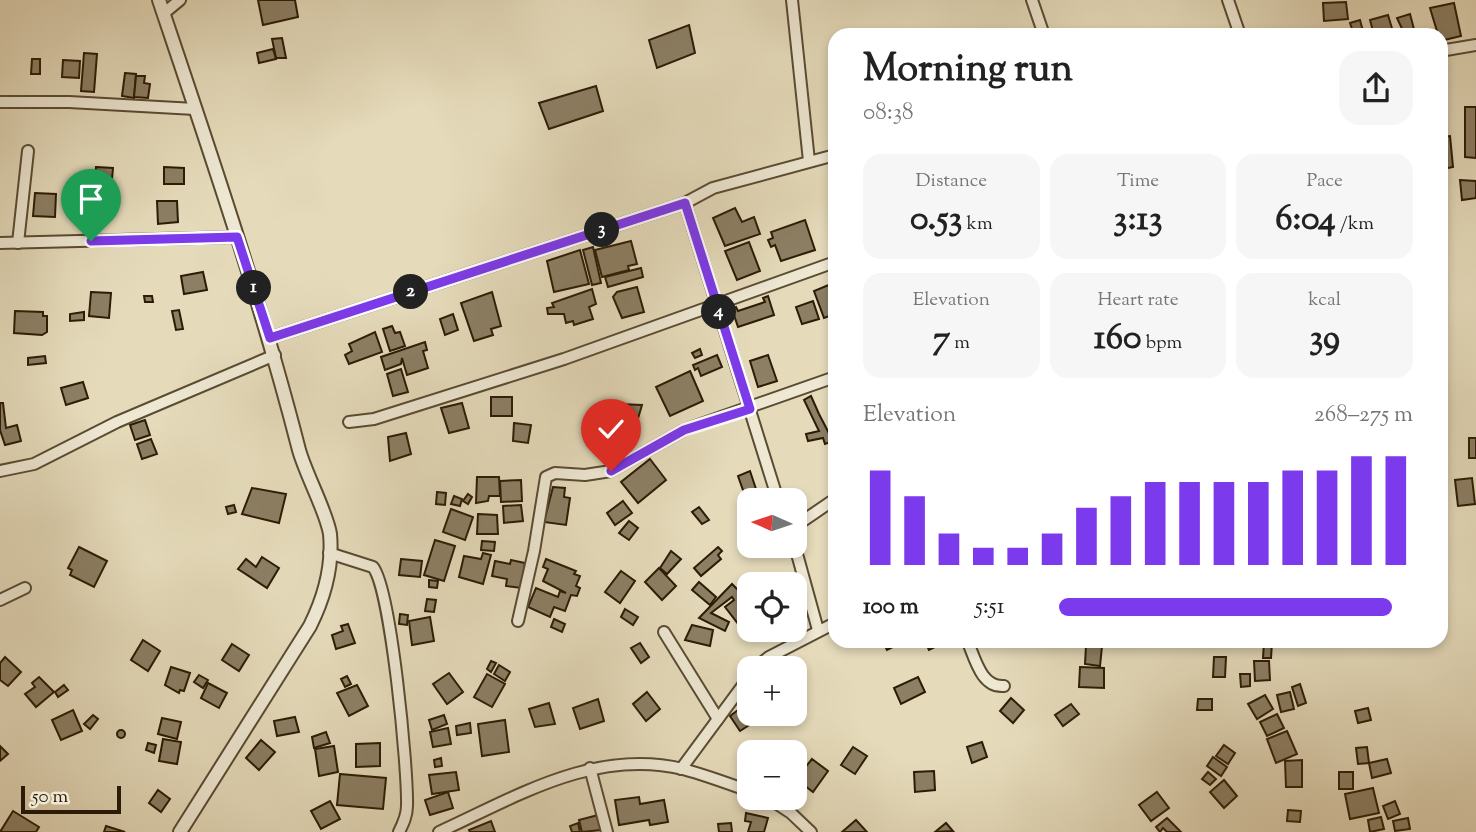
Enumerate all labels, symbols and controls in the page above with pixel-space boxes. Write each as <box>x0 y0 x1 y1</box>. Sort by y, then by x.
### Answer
text: Morning run <box>863 44 1073 98</box>
button: share <box>1339 51 1413 125</box>
text: 08:38 <box>863 97 913 130</box>
text: Distance <box>916 168 987 195</box>
text: Time <box>1117 168 1159 195</box>
text: Pace <box>1306 168 1343 195</box>
pin <box>61 169 121 241</box>
icon: arrive <box>72 180 110 218</box>
text: 0.53 <box>910 195 963 246</box>
text: 3:13 <box>1113 195 1163 246</box>
text: 6:04 <box>1275 195 1336 246</box>
text: km <box>963 211 993 238</box>
text: /km <box>1336 211 1374 238</box>
pin: 3 <box>584 212 620 247</box>
text: 3 <box>598 216 605 243</box>
pin: 1 <box>236 270 272 306</box>
text: 1 <box>250 274 257 301</box>
pin: 2 <box>394 274 428 310</box>
text: 2 <box>406 278 415 305</box>
text: Elevation <box>913 287 990 314</box>
text: Heart rate <box>1097 287 1179 314</box>
text: kcal <box>1308 287 1341 314</box>
pin: 4 <box>702 294 736 330</box>
text: 4 <box>714 298 723 325</box>
text: 7 <box>933 314 950 365</box>
text: 160 <box>1094 314 1142 365</box>
text: 39 <box>1309 314 1340 365</box>
text: m <box>950 330 970 357</box>
text: bpm <box>1142 330 1182 357</box>
pin <box>581 399 641 471</box>
text: Elevation <box>863 399 956 432</box>
text: 268–275 m <box>1314 399 1413 432</box>
icon: check <box>592 410 630 448</box>
north arrow <box>737 488 807 558</box>
map controls <box>737 488 807 810</box>
button: locate <box>737 572 807 642</box>
text: 100 m <box>863 591 919 624</box>
text: 5:51 <box>975 591 1005 624</box>
button: + <box>737 656 807 726</box>
button: − <box>737 740 807 810</box>
scale bar <box>21 783 121 815</box>
text: 50 m <box>32 784 68 811</box>

